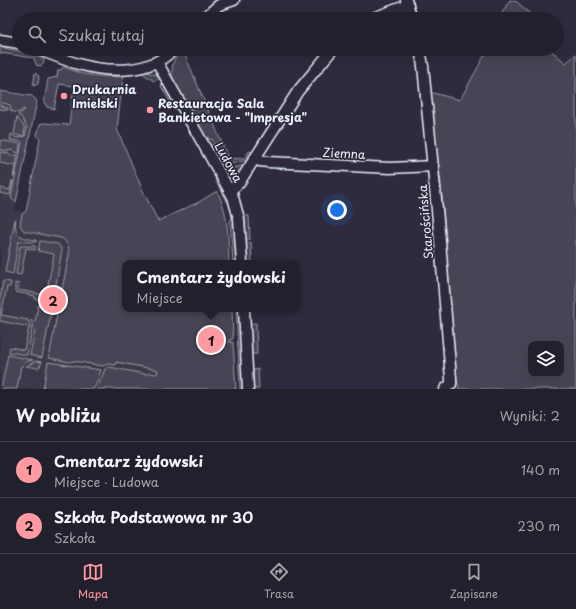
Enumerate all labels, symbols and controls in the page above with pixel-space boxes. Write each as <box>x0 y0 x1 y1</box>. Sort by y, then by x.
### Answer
search box <box>12 12 564 56</box>
icon: search <box>26 23 48 45</box>
text: Szukaj tutaj <box>58 23 145 46</box>
place label: Drukarnia Imielski <box>72 80 137 112</box>
marker: Drukarnia Imielski <box>59 91 69 101</box>
place label: Restauracja Sala Bankietowa - "Impresja" <box>158 94 307 126</box>
marker: Restauracja Sala Bankietowa - "Impresja" <box>145 105 155 115</box>
street label: Ludowa <box>211 139 248 186</box>
street label: Ziemna <box>322 143 366 163</box>
street label: Starościńska <box>413 184 437 260</box>
your location <box>327 200 347 220</box>
popup <box>122 260 300 312</box>
text: Cmentarz żydowski <box>136 265 286 288</box>
pin: 2 <box>40 285 66 315</box>
text: Miejsce <box>136 288 183 307</box>
pin: 1 <box>198 325 224 355</box>
map controls <box>528 341 564 377</box>
button: layers <box>528 341 564 377</box>
text: W pobliżu <box>16 402 101 428</box>
text: Wyniki: 2 <box>500 406 560 425</box>
text: Cmentarz żydowski <box>54 449 203 472</box>
text: 1 <box>26 460 32 479</box>
text: 140 m <box>521 460 560 479</box>
text: Miejsce · Ludowa <box>54 472 159 491</box>
text: Szkoła Podstawowa nr 30 <box>54 505 253 528</box>
text: 2 <box>24 516 34 535</box>
text: 230 m <box>518 516 560 535</box>
text: Szkoła <box>54 528 96 547</box>
tab: Mapa <box>78 561 108 602</box>
tab: Trasa <box>264 561 294 602</box>
tab: Zapisane <box>450 561 498 602</box>

